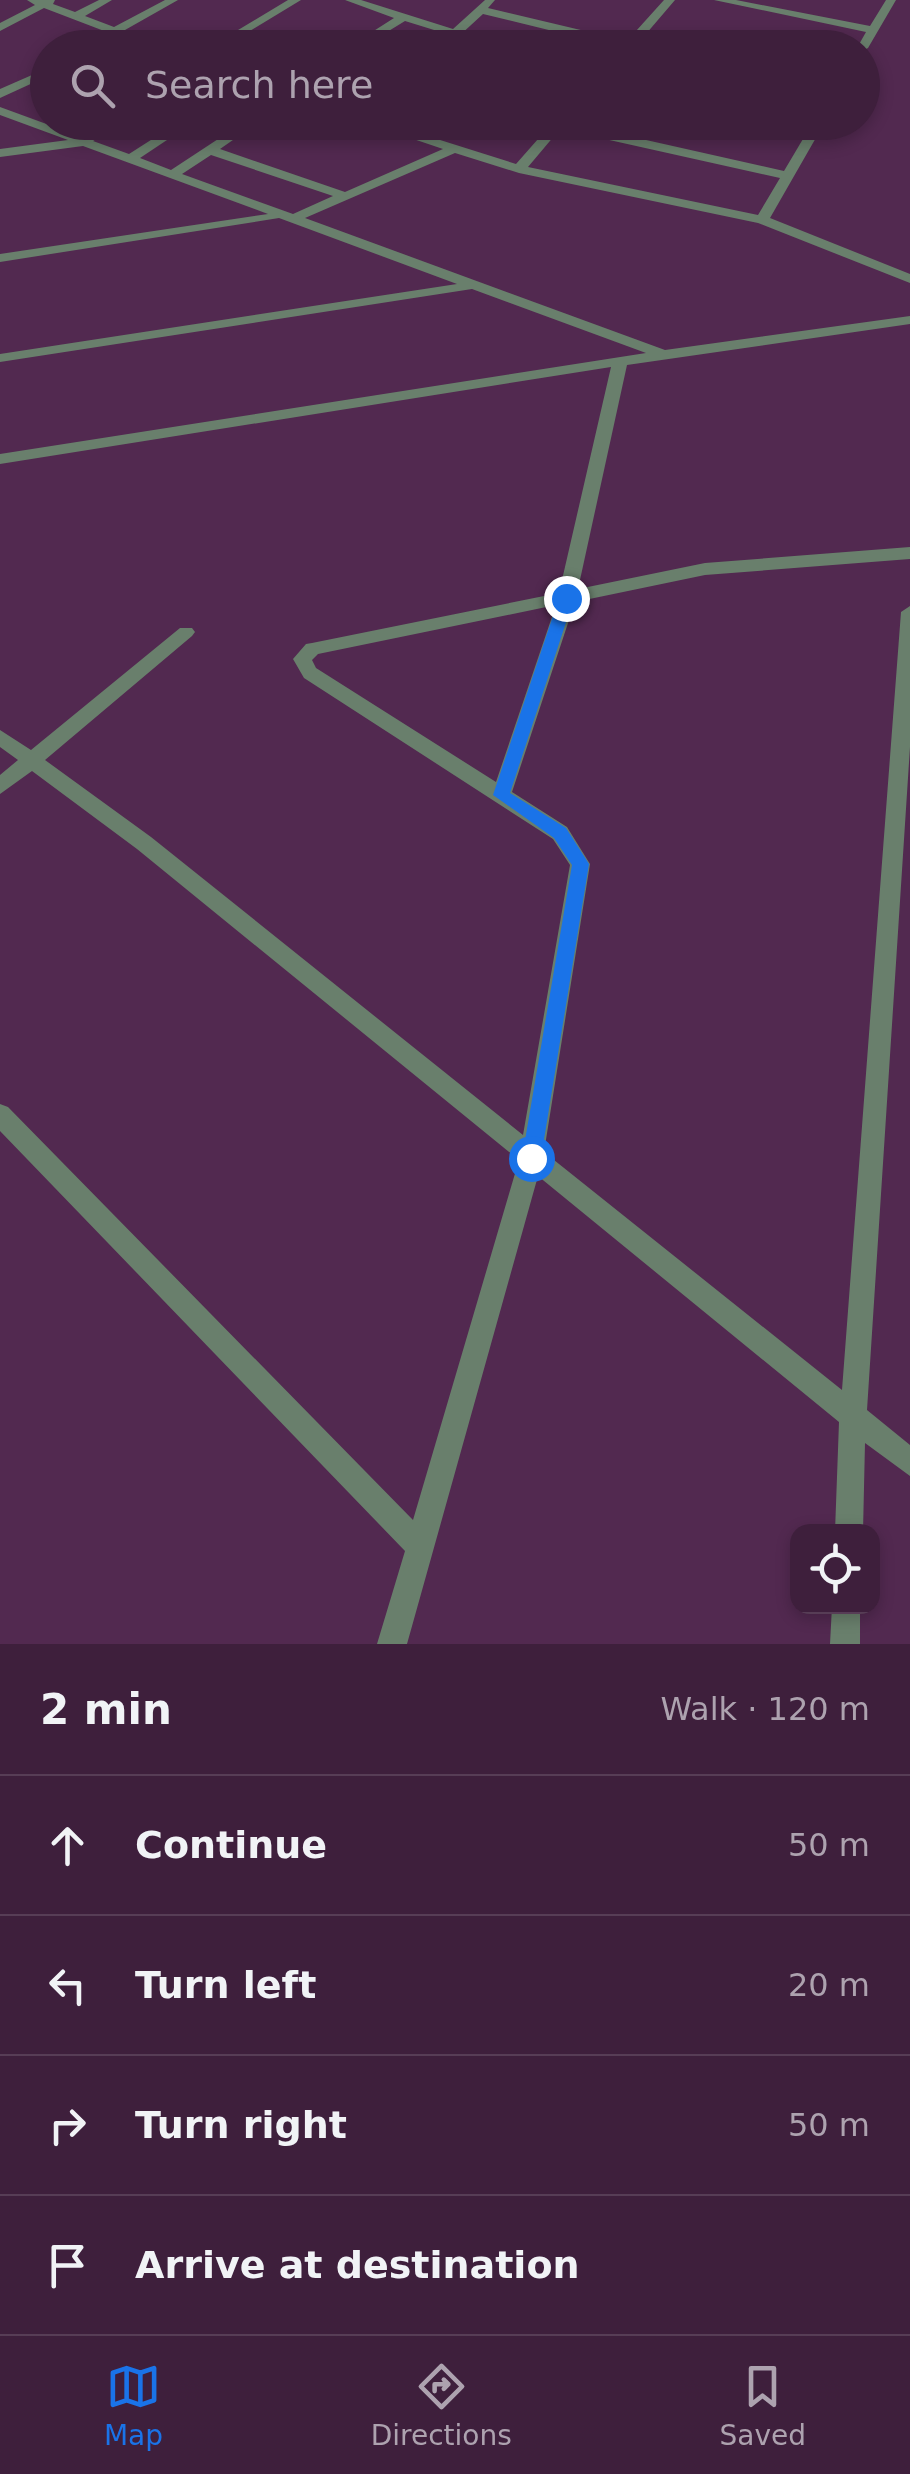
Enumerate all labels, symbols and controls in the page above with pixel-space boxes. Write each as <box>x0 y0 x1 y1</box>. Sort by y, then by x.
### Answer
search box <box>30 30 880 140</box>
icon: search <box>65 58 120 113</box>
text: Search here <box>145 63 373 107</box>
route end <box>544 576 590 622</box>
route start <box>509 1136 555 1182</box>
map controls <box>790 1524 880 1614</box>
button: locate <box>790 1524 880 1614</box>
text: 2 min <box>40 1685 172 1734</box>
text: Walk · 120 m <box>660 1690 870 1728</box>
icon: ahead <box>40 1818 95 1873</box>
text: Continue <box>135 1823 327 1867</box>
text: 50 m <box>788 1826 870 1864</box>
icon: left <box>40 1958 95 2013</box>
text: Turn left <box>135 1963 316 2007</box>
text: 20 m <box>788 1966 870 2004</box>
icon: right <box>40 2098 95 2153</box>
text: Turn right <box>135 2103 347 2147</box>
text: 50 m <box>788 2106 870 2144</box>
icon: arrive <box>40 2238 95 2293</box>
text: Arrive at destination <box>135 2243 580 2287</box>
tab: Map <box>104 2359 163 2452</box>
tab: Directions <box>371 2359 512 2452</box>
tab: Saved <box>720 2359 806 2452</box>

